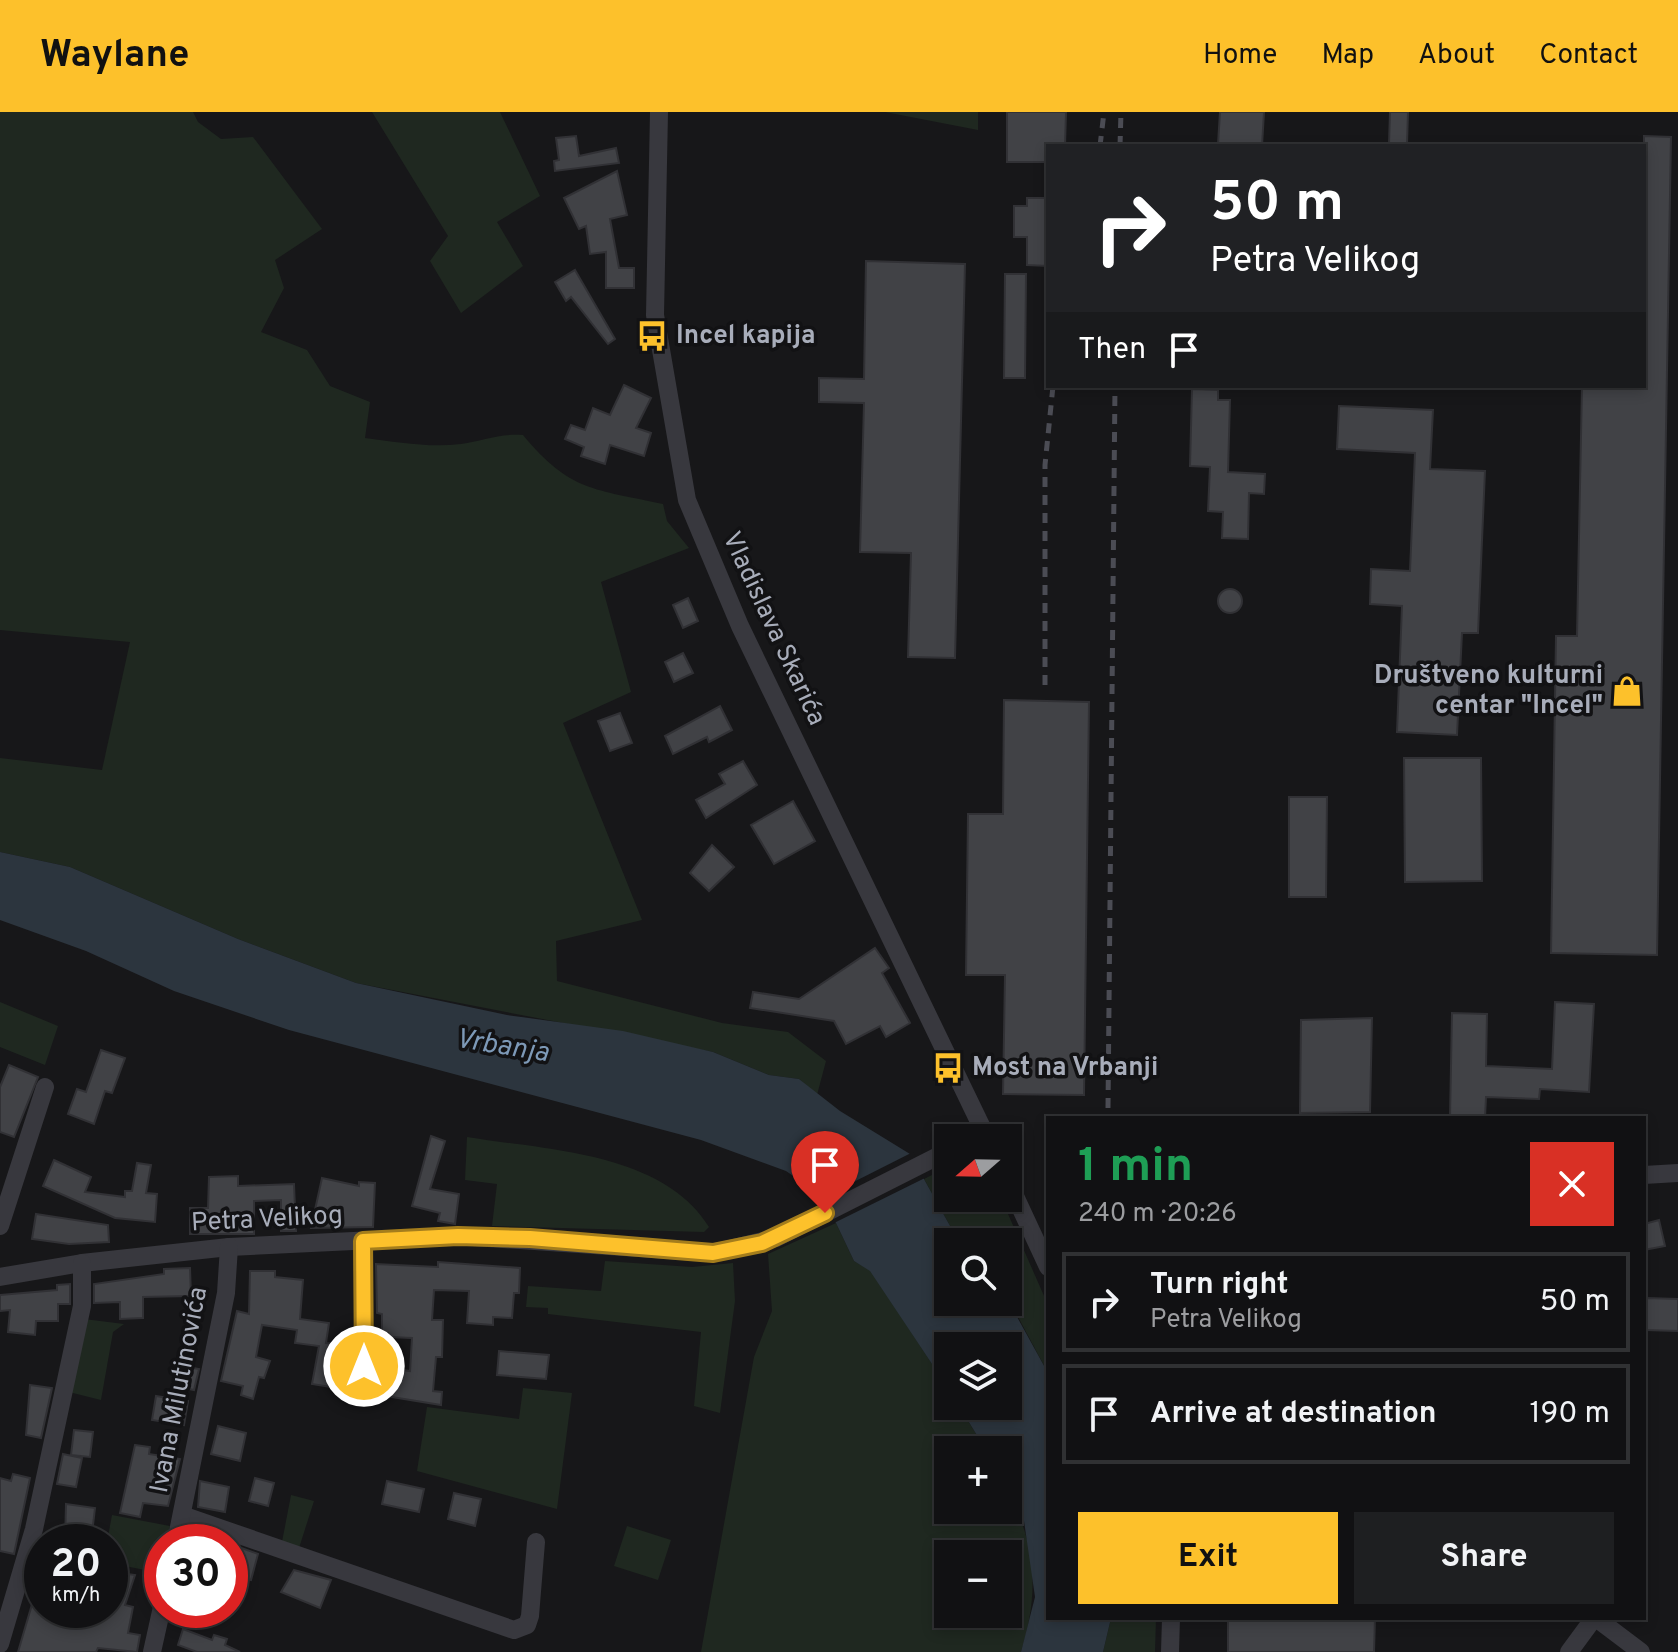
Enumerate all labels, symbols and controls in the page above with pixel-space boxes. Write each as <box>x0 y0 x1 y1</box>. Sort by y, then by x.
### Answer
text: Waylane <box>40 32 189 81</box>
text: Home <box>1203 38 1277 74</box>
text: Map <box>1321 38 1374 74</box>
text: About <box>1418 38 1495 74</box>
text: Contact <box>1539 38 1638 74</box>
text: 50 m <box>1210 170 1344 240</box>
icon: right <box>1078 176 1182 280</box>
text: Petra Velikog <box>1210 239 1420 285</box>
bus stop icon: Incel kapija <box>635 319 669 353</box>
place label: Incel kapija <box>676 320 816 353</box>
icon: arrive <box>1162 328 1206 372</box>
text: Then <box>1078 332 1146 369</box>
street label: Vladislava Skarića <box>714 527 832 731</box>
place label: Društveno kulturni centar "Incel" <box>1374 660 1603 723</box>
shop icon: Društveno kulturni centar "Incel" <box>1610 674 1644 708</box>
water label: Vrbanja <box>453 1022 552 1072</box>
bus stop icon: Most na Vrbanji <box>931 1051 965 1085</box>
place label: Most na Vrbanji <box>972 1052 1158 1085</box>
north arrow <box>934 1124 1022 1212</box>
map controls <box>934 1124 1022 1628</box>
pin <box>791 1131 859 1213</box>
text: 1 min <box>1078 1138 1193 1198</box>
button: close <box>1530 1142 1614 1226</box>
icon: arrive <box>803 1143 847 1187</box>
text: 240 m · 20:26 <box>1078 1198 1237 1231</box>
street label: Petra Velikog <box>190 1200 344 1240</box>
button: search <box>934 1228 1022 1316</box>
text: Turn right <box>1150 1267 1288 1304</box>
icon: right <box>1082 1280 1126 1324</box>
street label: Ivana Milutinovića <box>144 1284 216 1496</box>
text: 50 m <box>1540 1284 1610 1321</box>
text: Petra Velikog <box>1150 1304 1302 1337</box>
position arrow <box>322 1324 406 1408</box>
button: layers <box>934 1332 1022 1420</box>
icon: arrive <box>1082 1392 1126 1436</box>
text: Arrive at destination <box>1150 1396 1436 1433</box>
text: 190 m <box>1529 1396 1610 1433</box>
button: + <box>934 1436 1022 1524</box>
button: Exit <box>1078 1512 1338 1604</box>
button: Share <box>1354 1512 1614 1604</box>
speed limit sign: 30 <box>144 1524 248 1628</box>
button: − <box>934 1540 1022 1628</box>
text: 20 <box>51 1541 101 1591</box>
text: km/h <box>52 1583 100 1609</box>

